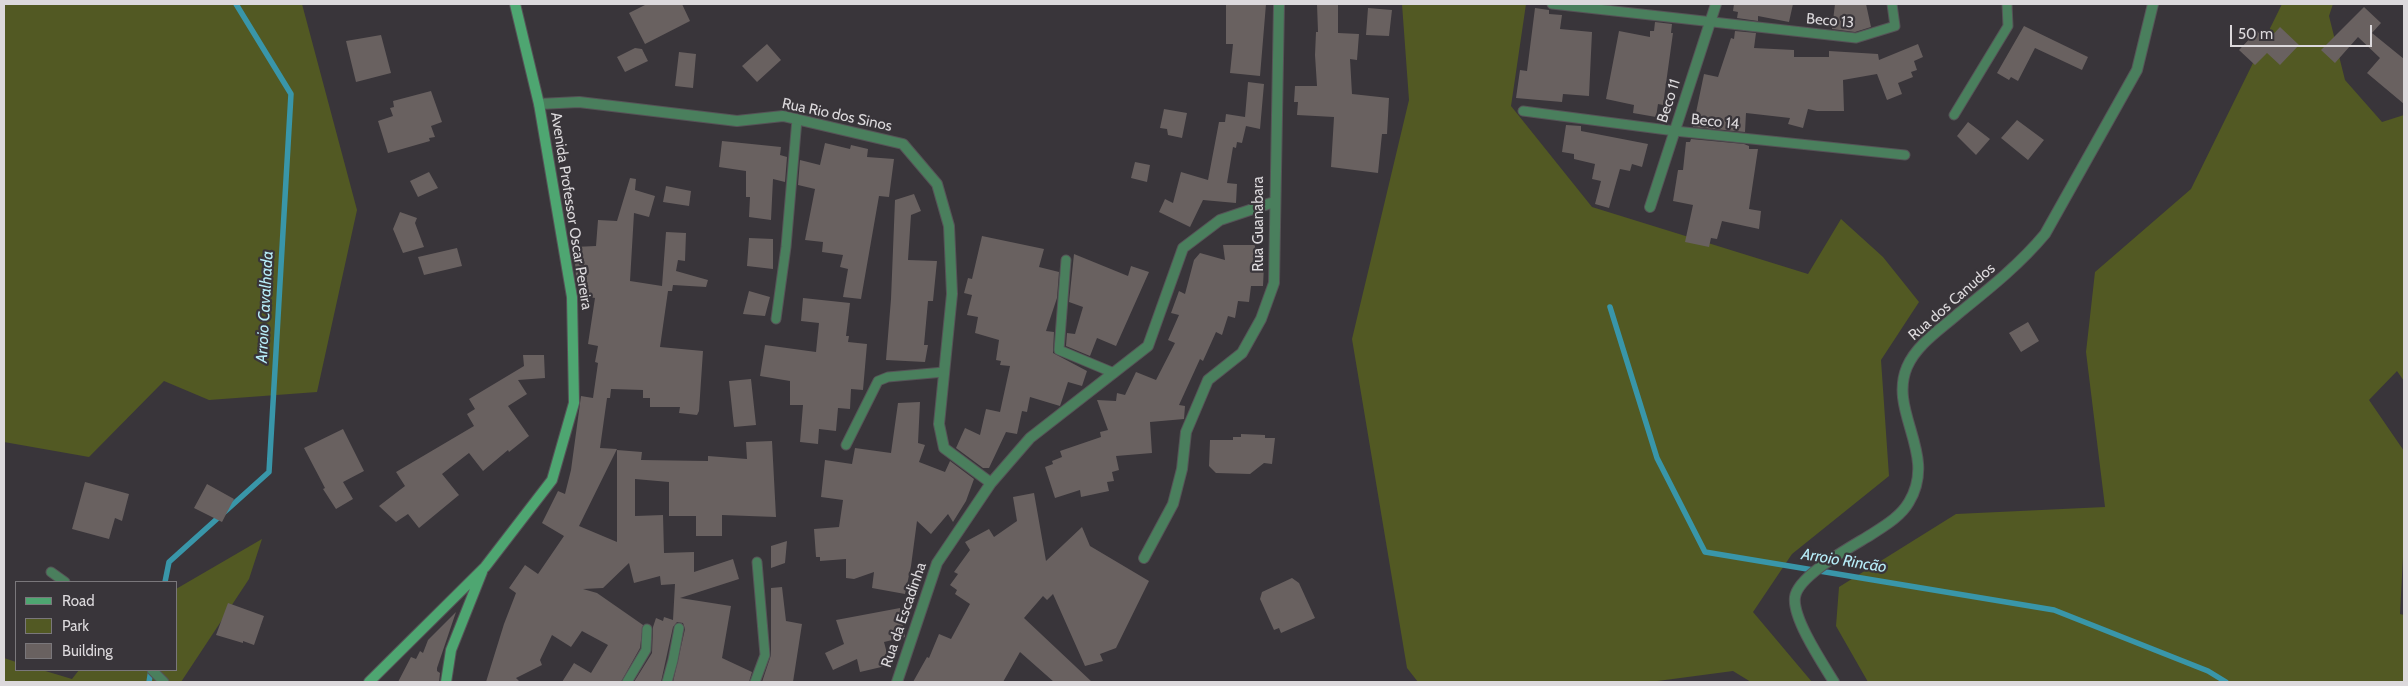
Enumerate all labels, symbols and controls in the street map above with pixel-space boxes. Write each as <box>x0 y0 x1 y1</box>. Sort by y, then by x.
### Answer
street label: Beco 13 <box>1805 10 1855 32</box>
scale bar <box>2233 15 2376 47</box>
text: 50 m <box>2238 25 2273 43</box>
street label: Beco 11 <box>1654 77 1684 125</box>
street label: Rua Rio dos Sinos <box>780 95 894 135</box>
street label: Avenida Professor Oscar Pereira <box>546 111 596 311</box>
street label: Beco 14 <box>1690 111 1740 133</box>
street label: Rua Guanabara <box>1250 176 1268 272</box>
water label: Arroio Cavalhada <box>252 250 278 364</box>
street label: Rua dos Canudos <box>1905 259 1999 345</box>
water label: Arroio Rincão <box>1800 545 1888 577</box>
street label: Rua da Escadinha <box>878 560 930 670</box>
legend <box>15 581 178 671</box>
text: Road <box>62 592 95 610</box>
text: Park <box>62 617 89 635</box>
text: Building <box>62 642 113 660</box>

